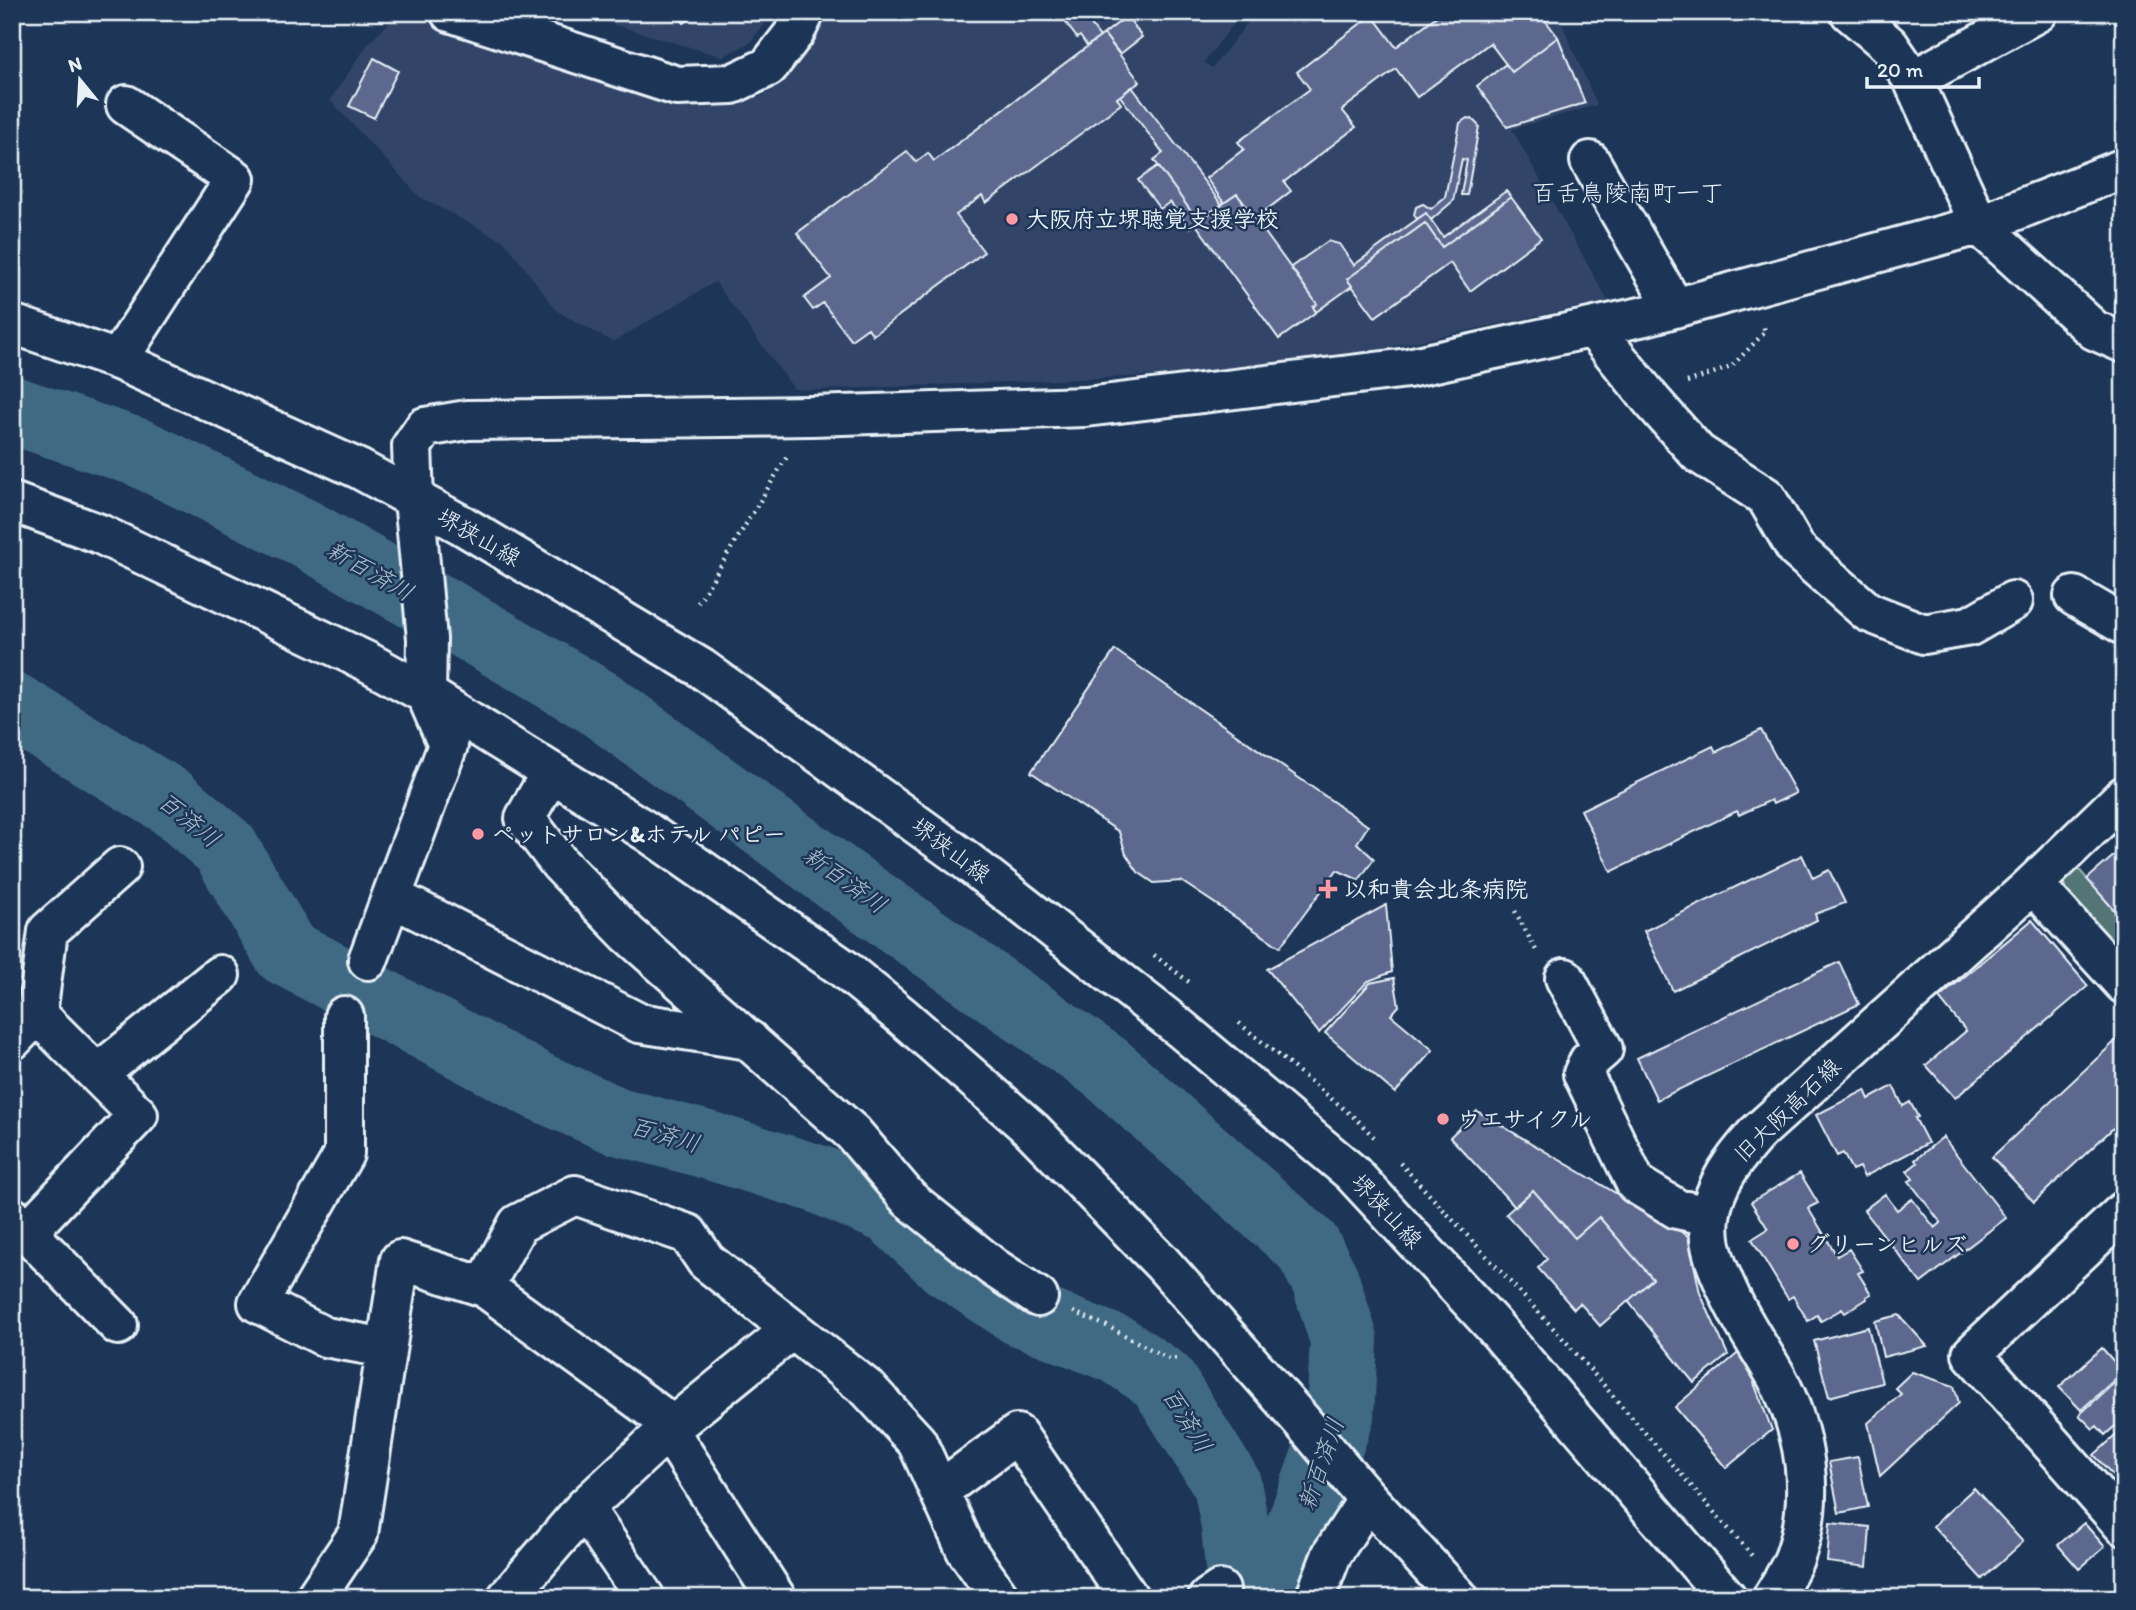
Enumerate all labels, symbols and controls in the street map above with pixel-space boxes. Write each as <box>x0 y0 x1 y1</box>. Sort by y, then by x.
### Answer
north arrow <box>46 46 116 116</box>
scale bar <box>1867 46 1979 90</box>
text: N <box>65 51 85 77</box>
text: 20 m <box>1877 57 1924 82</box>
district label: 百舌鳥陵南町一丁 <box>1532 178 1724 207</box>
place label: 大阪府立堺聴覚支援学校 <box>1026 205 1279 233</box>
marker: 大阪府立堺聴覚支援学校 <box>1004 211 1020 227</box>
street label: 堺狭山線 <box>432 502 526 572</box>
water label: 新百済川 <box>321 534 419 607</box>
water label: 百済川 <box>152 786 226 854</box>
street label: 堺狭山線 <box>906 811 996 889</box>
place label: ペットサロン&ホテル パピー <box>492 820 786 848</box>
marker: ペットサロン&ホテル パピー <box>470 826 486 842</box>
water label: 新百済川 <box>798 840 893 920</box>
place label: 以和貴会北条病院 <box>1344 875 1528 903</box>
marker: 以和貴会北条病院 <box>1318 879 1338 899</box>
street label: 旧大阪高石線 <box>1728 1052 1846 1168</box>
place label: ウエサイクル <box>1457 1105 1592 1133</box>
water label: 百済川 <box>627 1111 704 1158</box>
marker: ウエサイクル <box>1435 1111 1451 1127</box>
street label: 堺狭山線 <box>1345 1168 1429 1254</box>
place label: グリーンヒルズ <box>1807 1230 1967 1258</box>
marker: グリーンヒルズ <box>1785 1236 1801 1252</box>
water label: 百済川 <box>1156 1382 1219 1458</box>
water label: 新百済川 <box>1291 1414 1350 1514</box>

